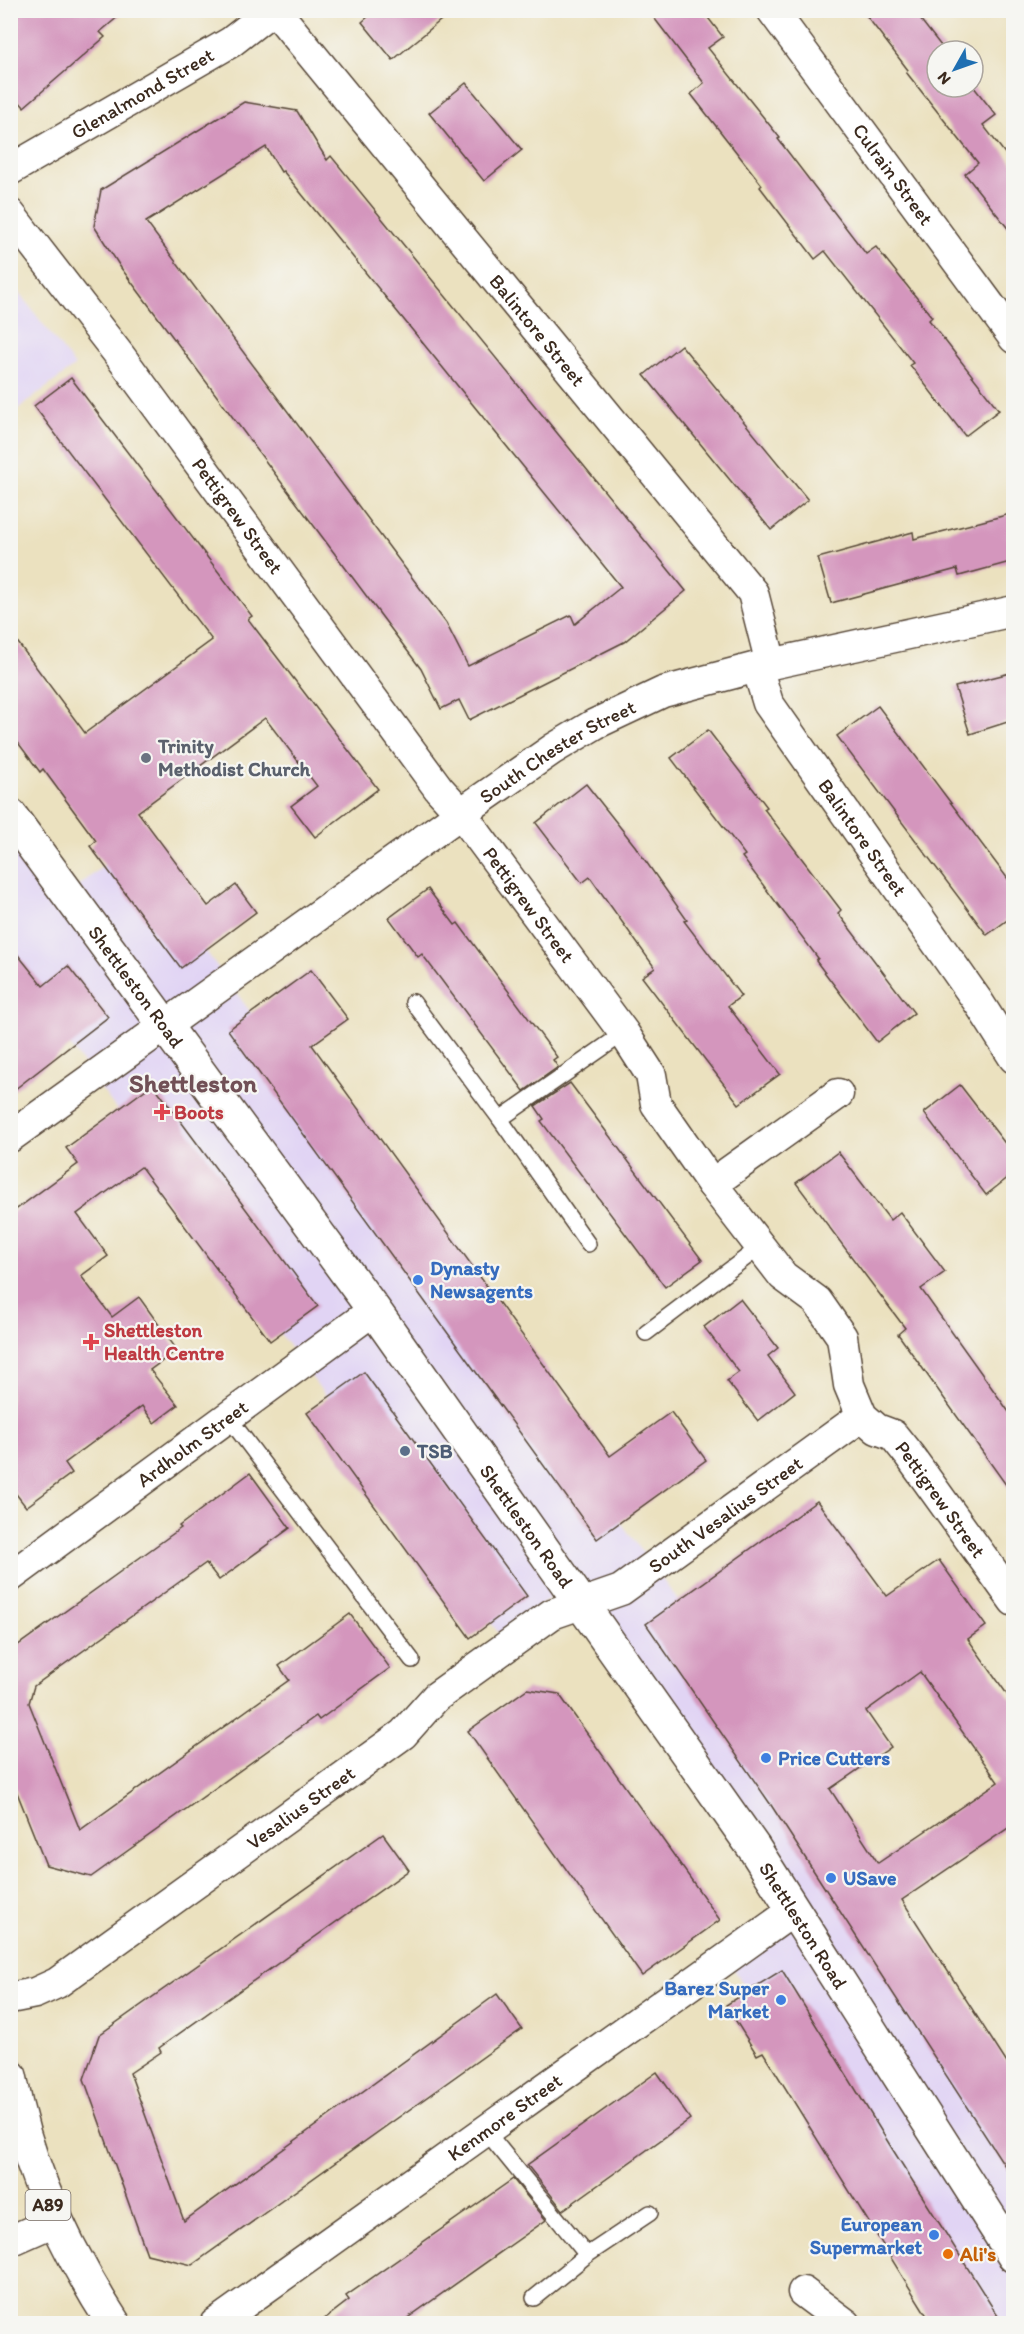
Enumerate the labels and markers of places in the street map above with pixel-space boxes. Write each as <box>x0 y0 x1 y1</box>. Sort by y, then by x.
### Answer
place label: Trinity Methodist Church <box>157 734 311 781</box>
marker: Trinity Methodist Church <box>139 751 153 765</box>
place label: Boots <box>174 1100 224 1124</box>
marker: Boots <box>155 1105 169 1119</box>
place label: Dynasty Newsagents <box>430 1256 533 1304</box>
marker: Dynasty Newsagents <box>411 1273 425 1287</box>
place label: Shettleston Health Centre <box>104 1318 225 1365</box>
marker: Shettleston Health Centre <box>82 1333 100 1351</box>
place label: TSB <box>416 1439 453 1463</box>
marker: TSB <box>398 1444 412 1458</box>
place label: Price Cutters <box>778 1746 890 1770</box>
marker: Price Cutters <box>759 1751 773 1765</box>
place label: USave <box>843 1866 897 1890</box>
marker: USave <box>824 1871 838 1885</box>
place label: Barez Super Market <box>664 1976 770 2023</box>
marker: Barez Super Market <box>774 1993 788 2007</box>
place label: European Supermarket <box>810 2212 923 2260</box>
marker: European Supermarket <box>927 2228 941 2242</box>
place label: Ali's <box>959 2242 996 2266</box>
marker: Ali's <box>941 2247 955 2261</box>

